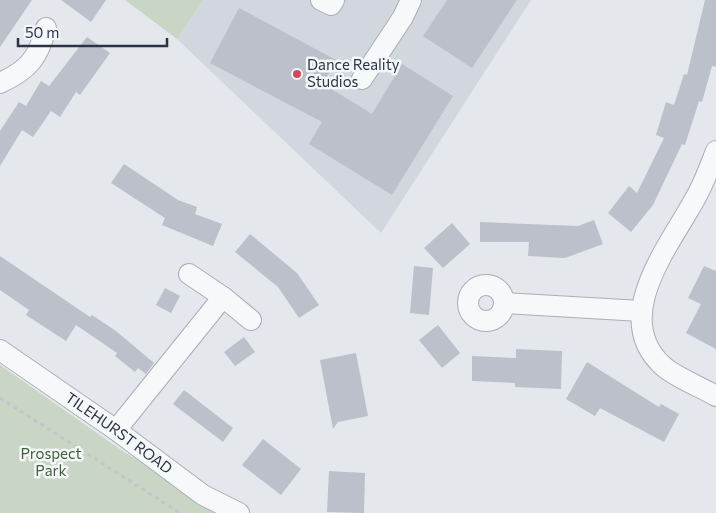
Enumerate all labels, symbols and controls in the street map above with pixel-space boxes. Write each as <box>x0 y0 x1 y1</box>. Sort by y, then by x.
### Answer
scale bar <box>18 15 166 47</box>
text: 50 m <box>25 23 59 41</box>
place label: Dance Reality Studios <box>307 55 400 90</box>
marker: Dance Reality Studios <box>291 68 303 80</box>
street label: TILEHURST ROAD <box>62 388 176 477</box>
park label: Prospect Park <box>20 444 82 479</box>

